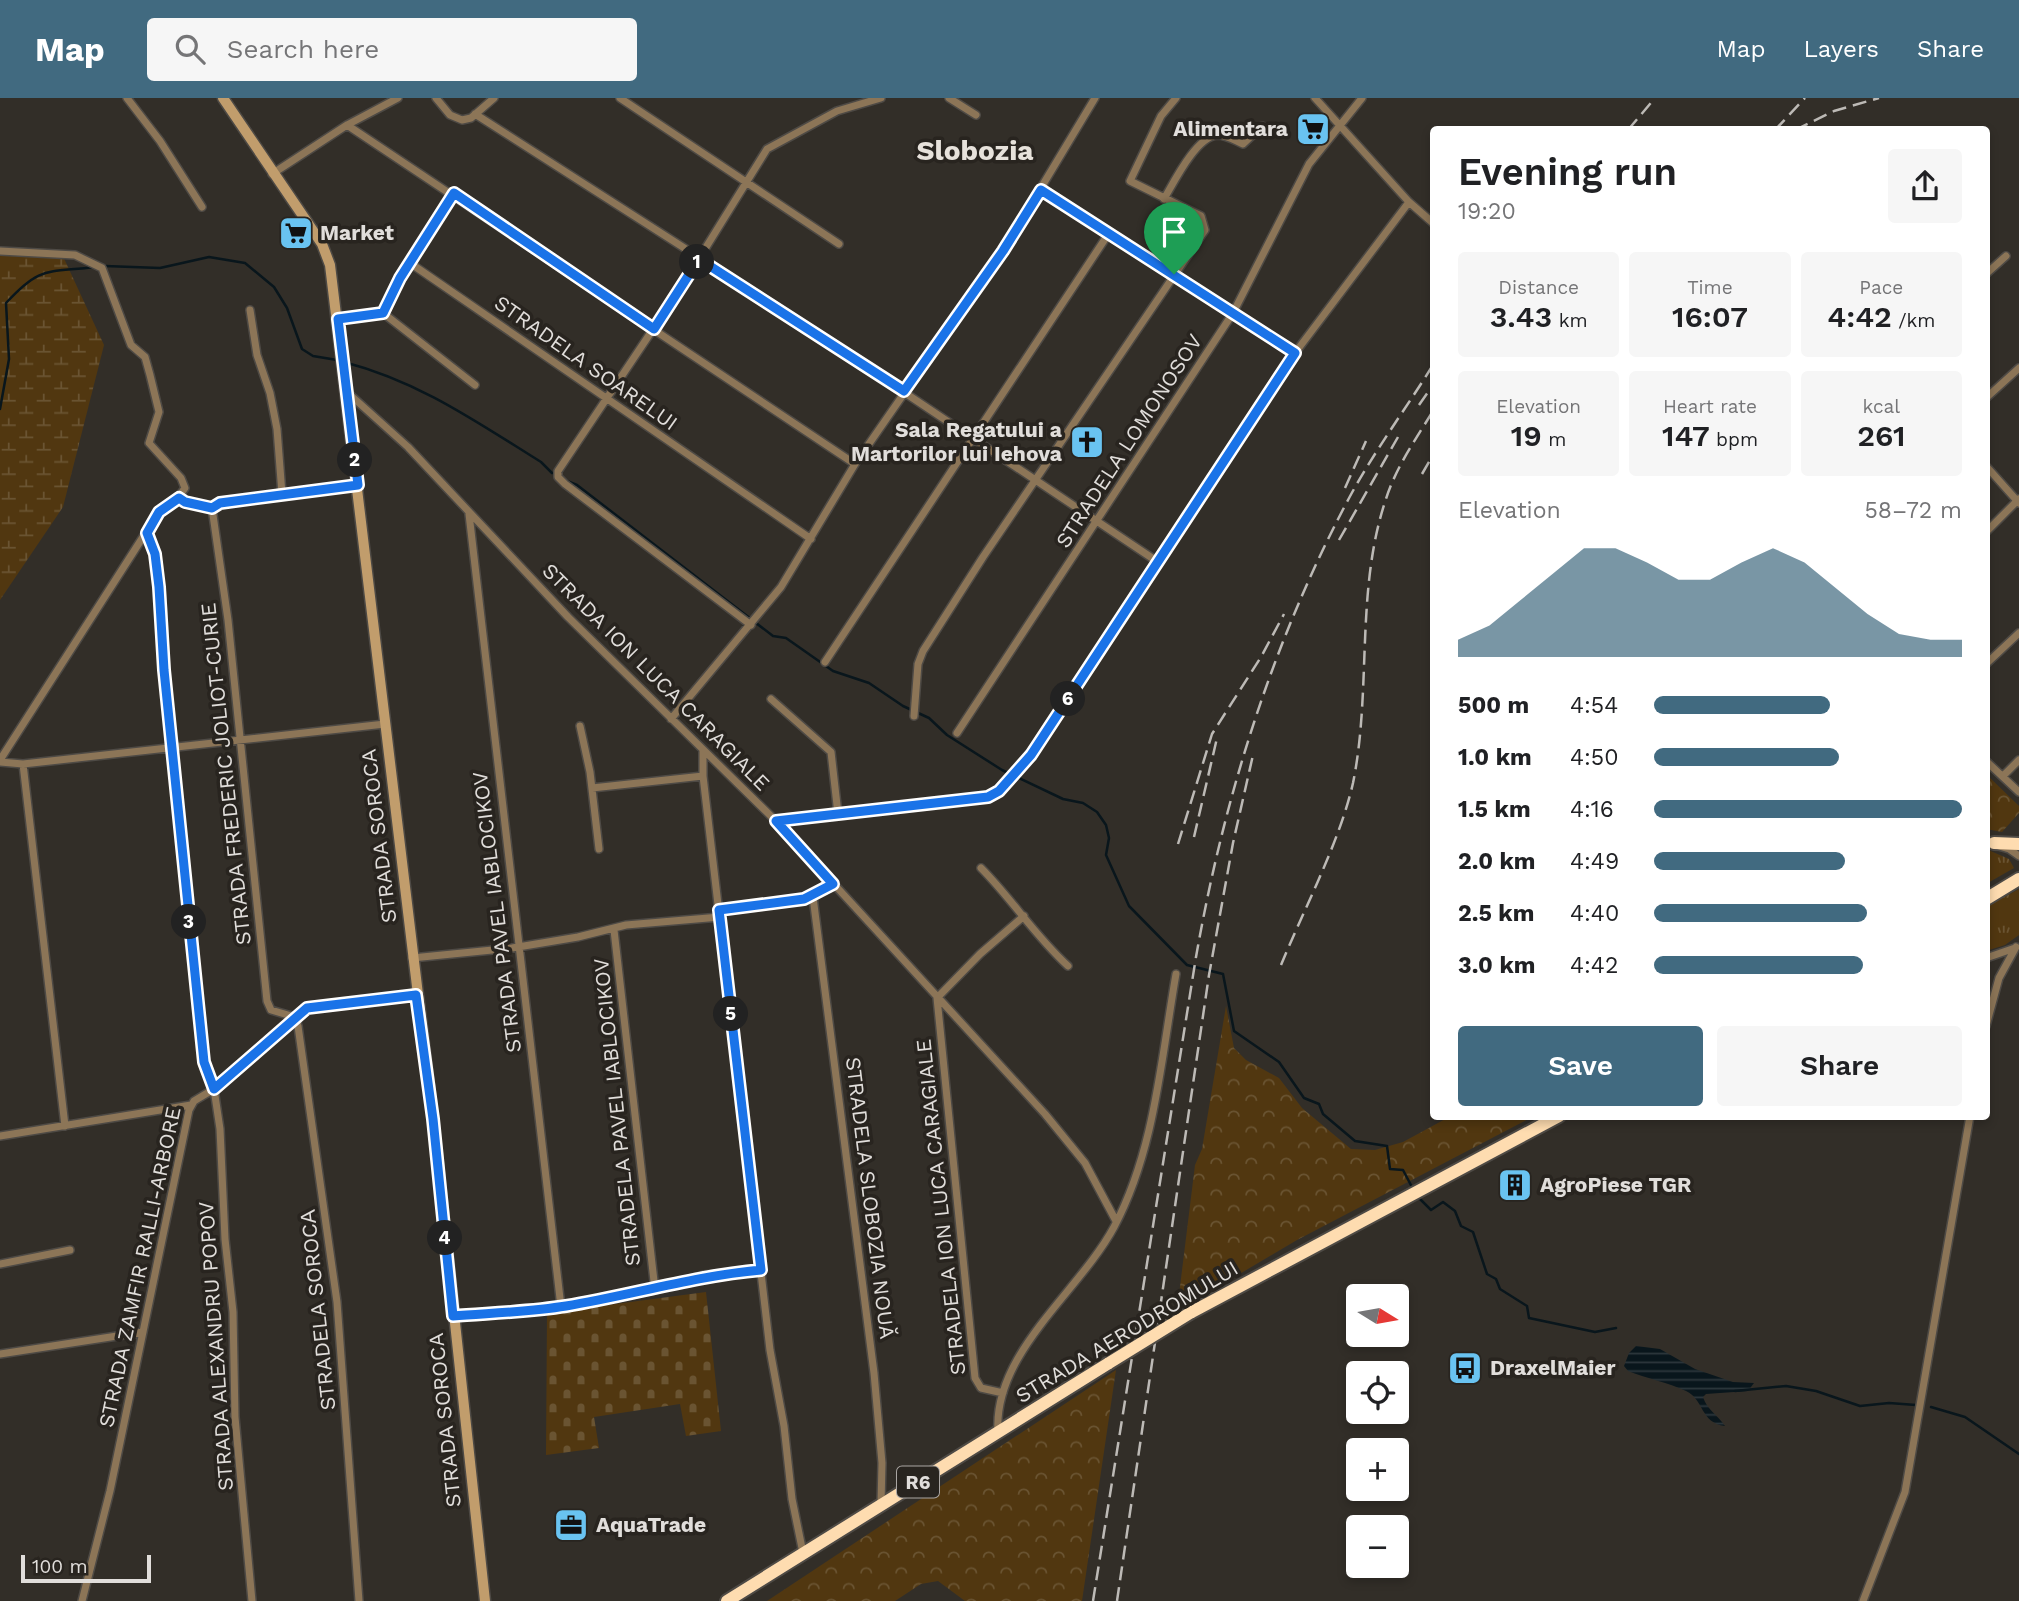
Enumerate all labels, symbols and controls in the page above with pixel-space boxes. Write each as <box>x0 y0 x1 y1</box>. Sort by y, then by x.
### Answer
search box <box>147 18 637 81</box>
text: Map <box>35 30 105 69</box>
icon: search <box>171 30 209 68</box>
text: Search here <box>227 34 379 64</box>
text: Map <box>1717 35 1765 63</box>
text: Layers <box>1803 35 1879 63</box>
text: Share <box>1917 35 1984 63</box>
supermarket icon: Alimentara <box>1294 110 1332 148</box>
place label: Alimentara <box>1173 116 1289 141</box>
district label: Slobozia <box>916 134 1034 167</box>
button: share <box>1888 149 1962 223</box>
text: Evening run <box>1458 150 1677 194</box>
text: 19:20 <box>1458 198 1516 225</box>
pin <box>1144 202 1204 274</box>
icon: arrive <box>1155 213 1193 251</box>
supermarket icon: Market <box>277 214 315 252</box>
place label: Market <box>320 220 394 245</box>
pin: 1 <box>680 244 714 280</box>
text: 1 <box>692 250 701 273</box>
text: Distance <box>1498 276 1579 299</box>
text: Time <box>1687 276 1733 299</box>
text: Pace <box>1859 276 1903 299</box>
street label: STRADELA SOARELUI <box>490 290 683 435</box>
text: 3.43 <box>1490 299 1552 334</box>
text: 16:07 <box>1672 299 1748 334</box>
text: 4:42 <box>1827 299 1892 334</box>
text: km <box>1552 309 1588 332</box>
text: /km <box>1892 309 1935 332</box>
street label: STRADELA LOMONOSOV <box>1050 329 1207 552</box>
text: Elevation <box>1496 395 1581 418</box>
text: Heart rate <box>1663 395 1757 418</box>
text: kcal <box>1863 395 1900 418</box>
place label: Sala Regatului a Martorilor lui Iehova <box>851 417 1063 466</box>
text: 19 <box>1511 418 1542 453</box>
text: 147 <box>1662 418 1710 453</box>
text: 261 <box>1857 418 1905 453</box>
church icon: Sala Regatului a Martorilor lui Iehova <box>1068 423 1106 461</box>
text: m <box>1542 428 1566 451</box>
text: bpm <box>1710 428 1758 451</box>
pin: 2 <box>338 442 372 478</box>
text: 2 <box>349 448 360 471</box>
text: Elevation <box>1458 497 1561 524</box>
text: 58–72 m <box>1864 497 1962 524</box>
street label: STRADA ION LUCA CARAGIALE <box>537 558 775 796</box>
street label: STRADA FREDERIC JOLIOT-CURIE <box>195 602 256 946</box>
pin: 6 <box>1050 682 1086 716</box>
text: 6 <box>1062 687 1073 710</box>
text: 500 m <box>1458 692 1529 719</box>
text: 4:54 <box>1570 692 1618 719</box>
text: 1.0 km <box>1458 744 1532 771</box>
text: 4:50 <box>1570 744 1619 771</box>
street label: STRADA SOROCA <box>355 747 402 925</box>
street label: STRADA PAVEL IABLOCIKOV <box>467 770 526 1054</box>
text: 1.5 km <box>1458 796 1531 823</box>
text: 4:16 <box>1570 796 1614 823</box>
text: 2.0 km <box>1458 848 1536 875</box>
text: 4:49 <box>1570 848 1619 875</box>
text: 2.5 km <box>1458 900 1534 927</box>
text: 4:40 <box>1570 900 1619 927</box>
pin: 3 <box>172 904 206 940</box>
text: 3 <box>183 910 194 933</box>
text: 3.0 km <box>1458 952 1535 979</box>
text: 4:42 <box>1570 952 1618 979</box>
street label: STRADELA PAVEL IABLOCIKOV <box>588 956 645 1267</box>
pin: 5 <box>714 996 748 1032</box>
text: 5 <box>725 1002 736 1025</box>
button: Save <box>1458 1026 1703 1106</box>
button: Share <box>1717 1026 1962 1106</box>
street label: STRADELA ION LUCA CARAGIALE <box>910 1038 971 1376</box>
street label: STRADELA SLOBOZIA NOUĂ <box>841 1055 900 1341</box>
street label: STRADA ZAMFIR RALLI-ARBORE <box>93 1104 186 1430</box>
building icon: AgroPiese TGR <box>1496 1166 1534 1204</box>
place label: AgroPiese TGR <box>1540 1172 1692 1197</box>
street label: STRADA ALEXANDRU POPOV <box>193 1200 238 1492</box>
street label: STRADELA SOROCА <box>295 1208 340 1412</box>
pin: 4 <box>428 1220 462 1256</box>
text: 4 <box>438 1226 451 1249</box>
street label: STRADA AERODROMULUI <box>1011 1255 1242 1408</box>
north arrow <box>1346 1284 1409 1348</box>
map controls <box>1346 1284 1409 1578</box>
street label: STRADA SOROCA <box>423 1331 466 1508</box>
bus stop icon: DraxelMaier <box>1446 1349 1484 1387</box>
place label: DraxelMaier <box>1490 1355 1615 1380</box>
button: locate <box>1346 1361 1409 1424</box>
button: + <box>1346 1438 1409 1501</box>
road number: R6 <box>897 1466 939 1498</box>
office icon: AquaTrade <box>552 1506 590 1544</box>
place label: AquaTrade <box>596 1512 706 1537</box>
button: − <box>1346 1515 1409 1578</box>
scale bar <box>21 1552 150 1584</box>
text: 100 m <box>32 1555 88 1578</box>

